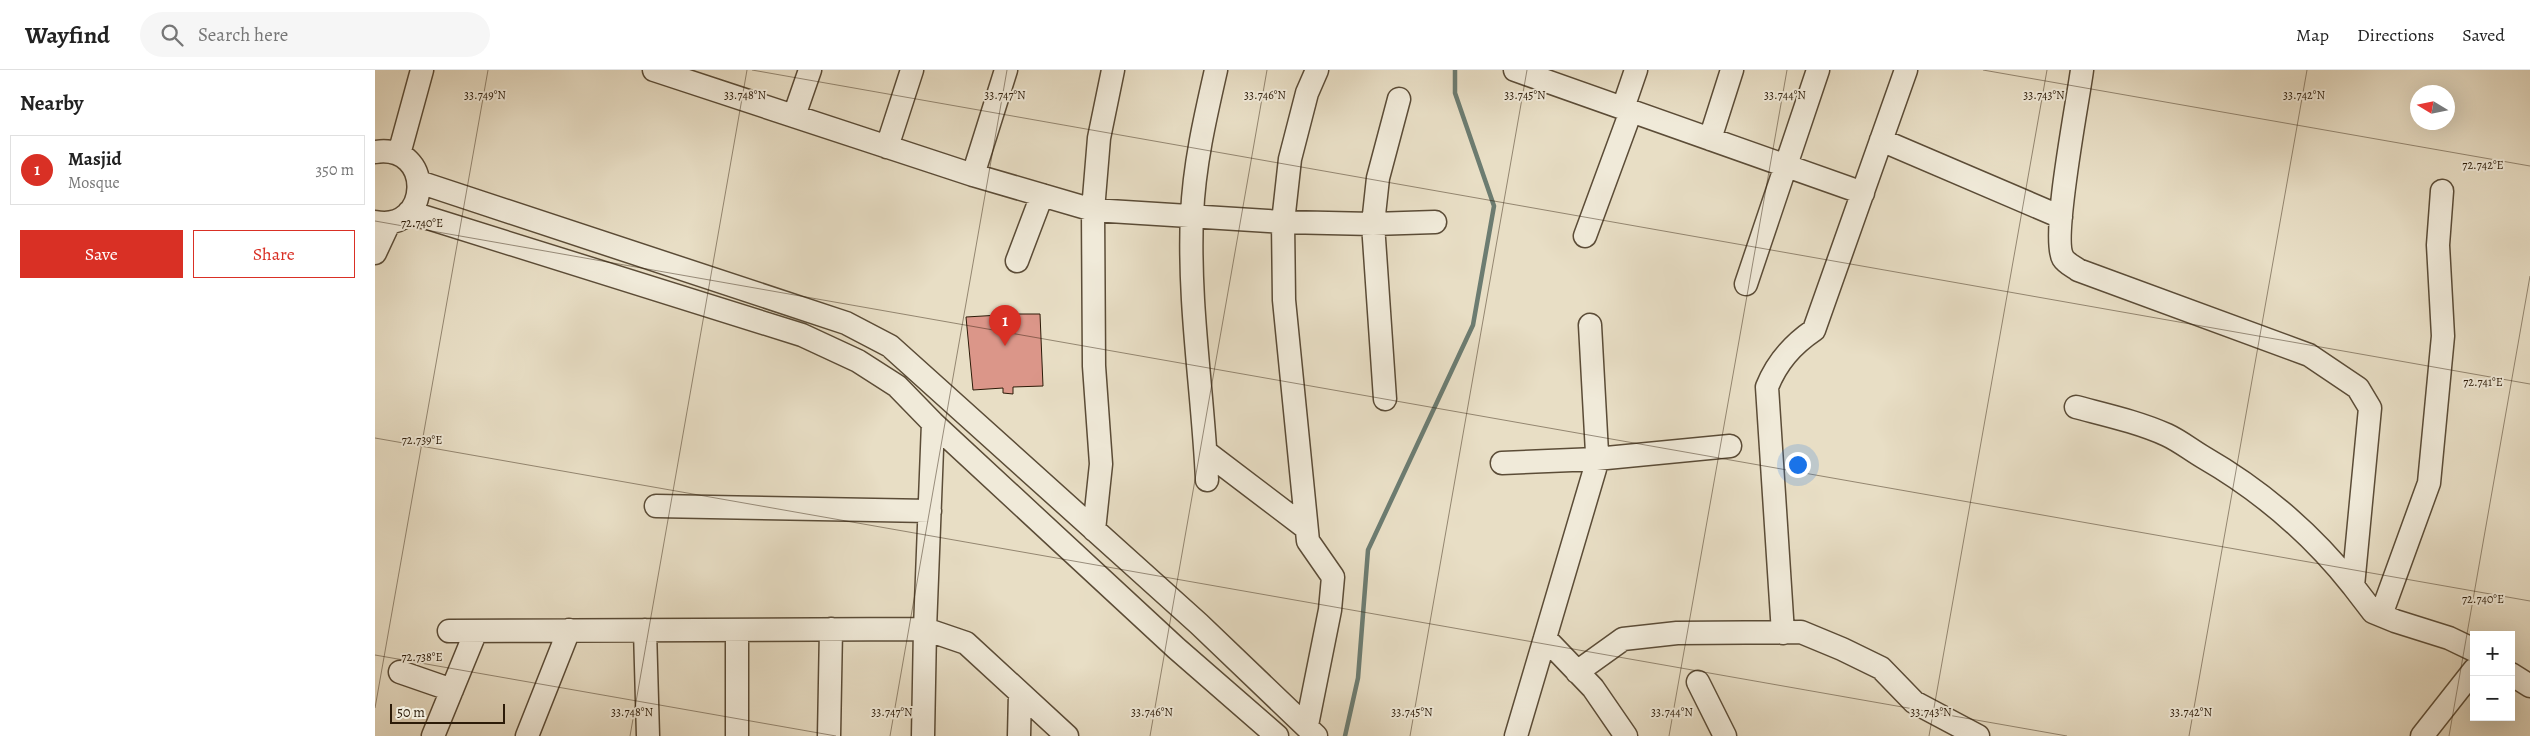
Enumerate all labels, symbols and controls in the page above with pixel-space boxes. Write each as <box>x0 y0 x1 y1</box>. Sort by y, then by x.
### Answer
search box <box>140 12 490 57</box>
text: Wayfind <box>25 19 110 51</box>
icon: search <box>158 21 186 49</box>
text: Search here <box>198 22 288 48</box>
text: Map <box>2296 23 2329 47</box>
text: Directions <box>2357 23 2434 47</box>
text: Saved <box>2462 23 2505 47</box>
north arrow <box>2410 85 2455 130</box>
text: 33.749°N <box>464 87 506 103</box>
text: 33.748°N <box>724 87 766 103</box>
text: 33.747°N <box>984 87 1026 103</box>
text: 33.746°N <box>1244 87 1286 103</box>
text: 33.745°N <box>1504 87 1546 103</box>
text: 33.744°N <box>1764 87 1806 103</box>
text: 33.743°N <box>2023 87 2065 103</box>
text: 33.742°N <box>2283 87 2325 103</box>
text: Nearby <box>20 89 83 117</box>
text: Masjid <box>68 146 122 172</box>
text: 72.742°E <box>2462 157 2504 173</box>
text: 1 <box>34 159 40 181</box>
text: 350 m <box>315 159 354 181</box>
text: Mosque <box>68 172 120 194</box>
text: 72.740°E <box>401 215 443 231</box>
button: Save <box>20 230 183 278</box>
button: Share <box>193 230 355 278</box>
pin: 1 <box>989 305 1021 346</box>
text: 72.741°E <box>2463 374 2503 390</box>
text: 72.739°E <box>402 432 442 448</box>
your location <box>1785 452 1811 478</box>
text: 72.740°E <box>2462 591 2504 607</box>
map controls <box>2470 631 2515 721</box>
button: + <box>2470 631 2515 676</box>
text: 72.738°E <box>402 649 442 665</box>
button: − <box>2470 676 2515 721</box>
scale bar <box>390 701 505 724</box>
text: 50 m <box>397 703 425 722</box>
text: 33.748°N <box>611 704 653 720</box>
text: 33.747°N <box>871 704 913 720</box>
text: 33.746°N <box>1131 704 1173 720</box>
text: 33.745°N <box>1391 704 1433 720</box>
text: 33.744°N <box>1651 704 1693 720</box>
text: 33.743°N <box>1910 704 1952 720</box>
text: 33.742°N <box>2170 704 2212 720</box>

